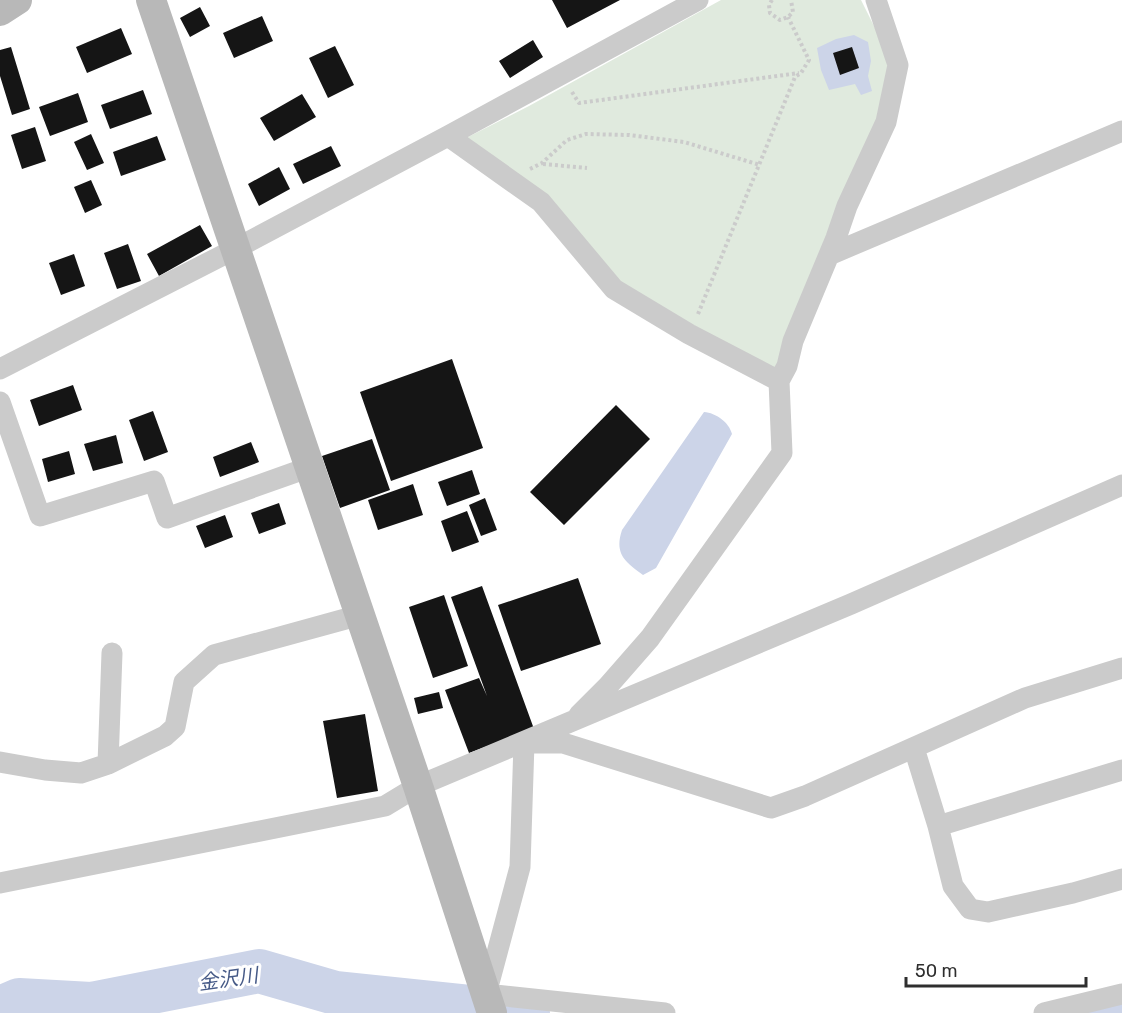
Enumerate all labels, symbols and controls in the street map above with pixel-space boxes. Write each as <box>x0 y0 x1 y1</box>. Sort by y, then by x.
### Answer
scale bar <box>906 950 1086 988</box>
text: 50 m <box>915 960 958 982</box>
water label: 金沢川 <box>197 963 261 995</box>

